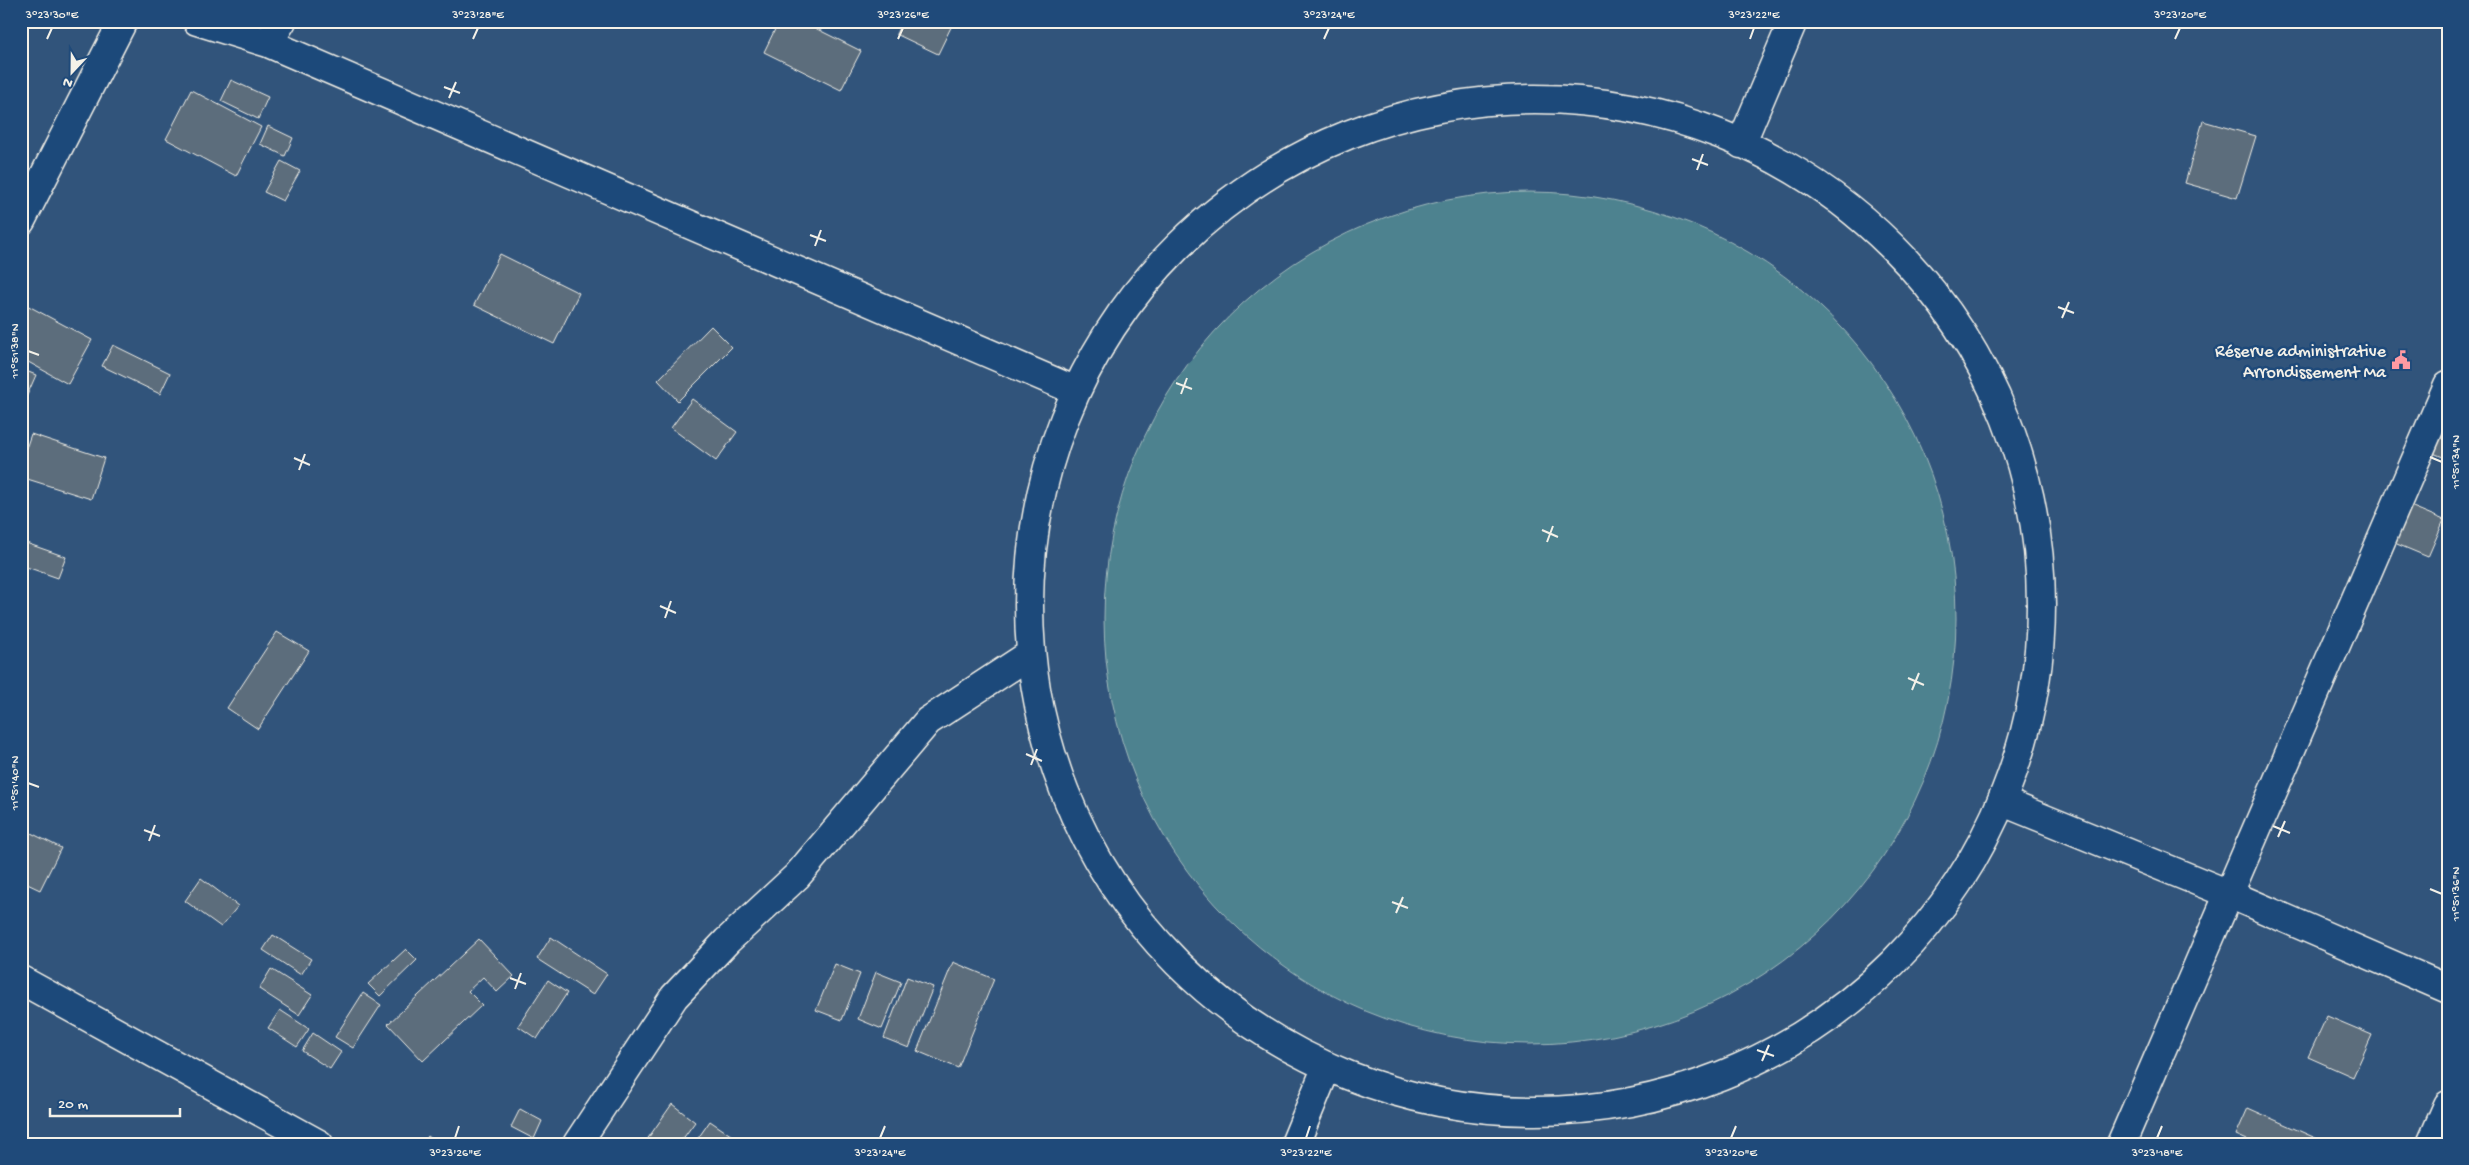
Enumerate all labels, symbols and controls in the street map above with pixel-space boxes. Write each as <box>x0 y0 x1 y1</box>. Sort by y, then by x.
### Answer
text: 3°23'30"E <box>25 9 79 23</box>
text: 3°23'28"E <box>451 9 504 23</box>
text: 3°23'26"E <box>876 9 929 23</box>
text: 3°23'24"E <box>1303 9 1355 23</box>
text: 3°23'22"E <box>1727 9 1780 23</box>
text: 3°23'20"E <box>2153 9 2206 23</box>
north arrow <box>48 48 98 98</box>
text: N <box>61 72 75 91</box>
text: 11°51'38"N <box>9 323 23 379</box>
place label: Réserve administrative Arrondissement Ma <box>2215 342 2387 384</box>
public building icon: Réserve administrative Arrondissement Ma <box>2390 349 2412 371</box>
text: 11°51'34"N <box>2450 435 2464 490</box>
text: 11°51'40"N <box>9 756 23 811</box>
text: 11°51'36"N <box>2450 867 2464 922</box>
scale bar <box>50 1085 180 1117</box>
text: 20 m <box>58 1096 88 1114</box>
text: 3°23'26"E <box>428 1147 481 1161</box>
text: 3°23'24"E <box>854 1147 906 1161</box>
text: 3°23'22"E <box>1279 1147 1332 1161</box>
text: 3°23'20"E <box>1704 1147 1757 1161</box>
text: 3°23'18"E <box>2131 1147 2183 1161</box>

